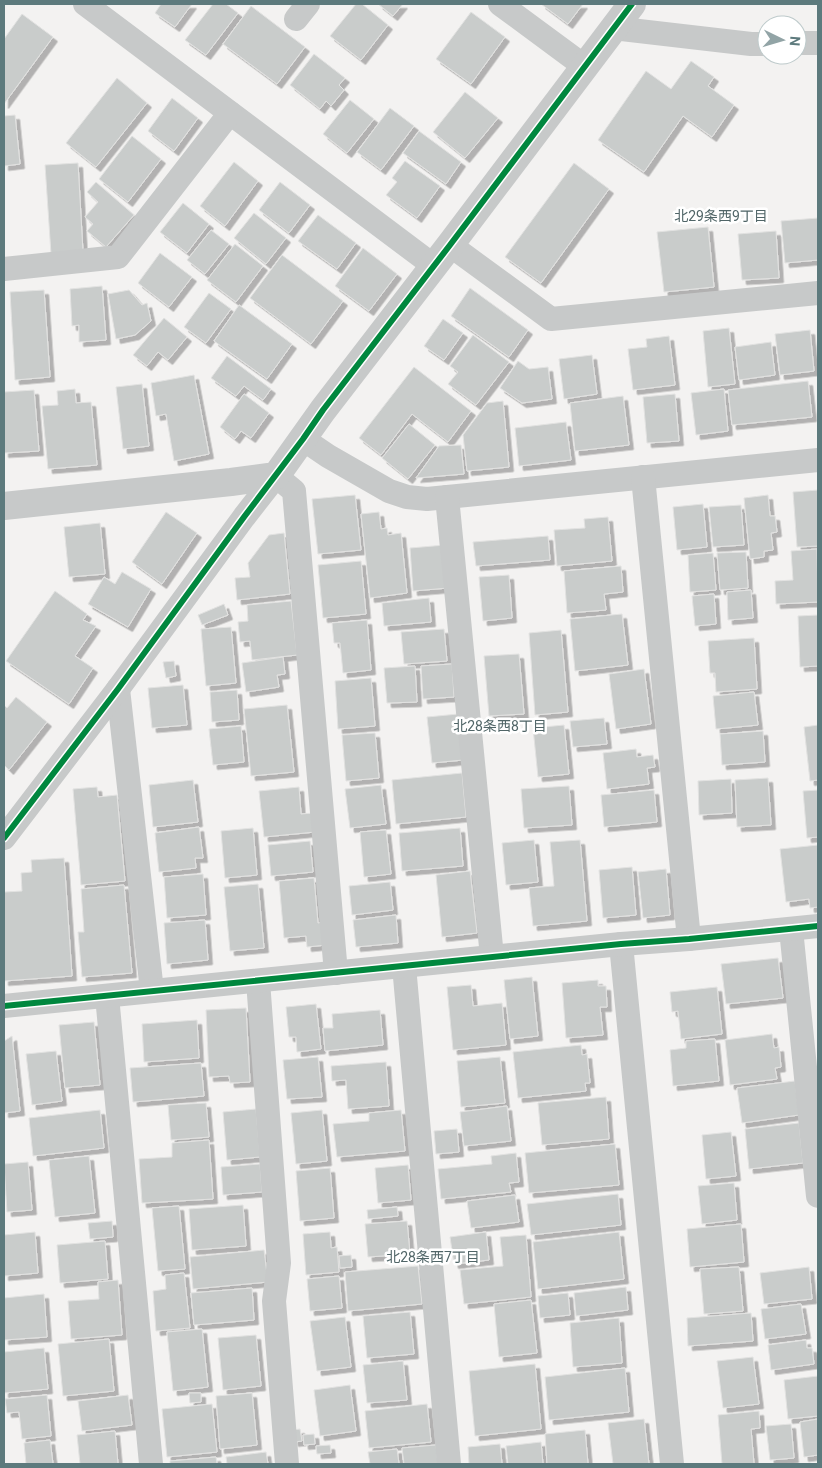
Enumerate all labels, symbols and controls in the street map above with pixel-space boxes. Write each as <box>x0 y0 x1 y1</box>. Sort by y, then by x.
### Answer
north arrow <box>757 15 807 65</box>
text: N <box>787 36 803 47</box>
district label: 北29条西9丁目 <box>674 208 768 224</box>
district label: 北28条西8丁目 <box>453 718 547 734</box>
district label: 北28条西7丁目 <box>386 1249 480 1265</box>

